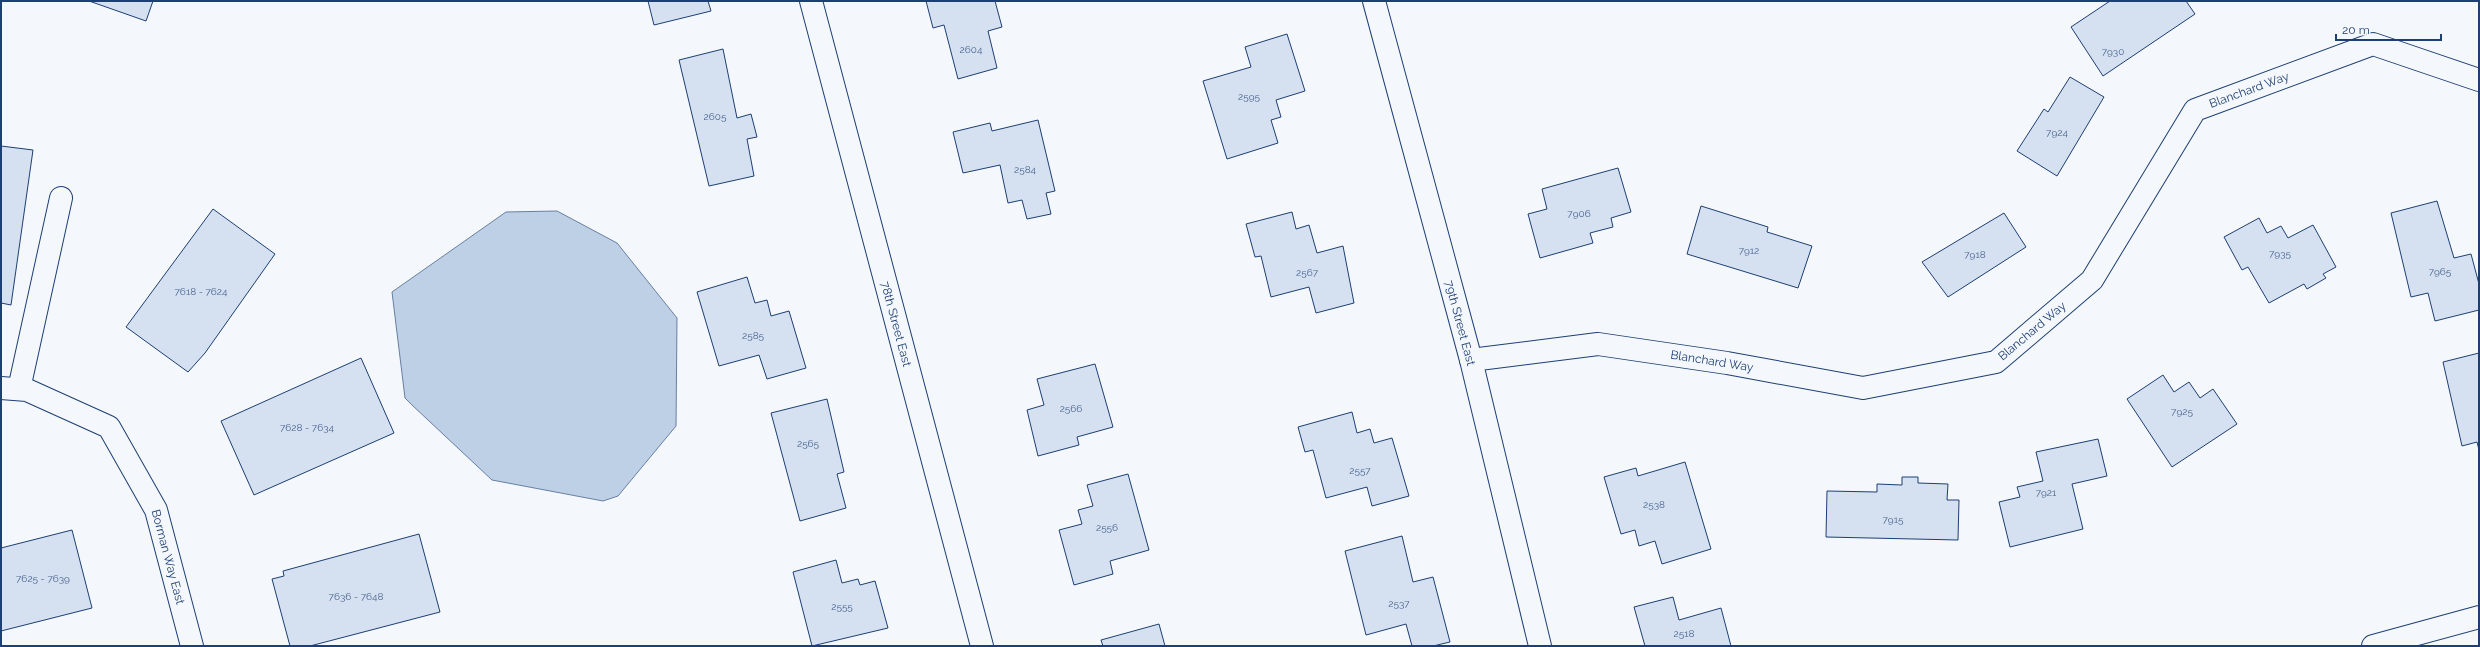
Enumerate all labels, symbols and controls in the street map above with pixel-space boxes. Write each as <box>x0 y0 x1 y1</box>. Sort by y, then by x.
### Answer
scale bar <box>2336 16 2441 42</box>
text: 20 m <box>2342 23 2370 37</box>
house number: 2604 <box>960 44 983 55</box>
house number: 7930 <box>2102 46 2124 57</box>
street label: Blanchard Way <box>2207 69 2291 111</box>
house number: 2595 <box>1238 91 1261 102</box>
house number: 2605 <box>704 111 727 122</box>
house number: 7924 <box>2046 127 2068 138</box>
house number: 2584 <box>1014 164 1037 175</box>
house number: 7906 <box>1567 208 1591 219</box>
house number: 7912 <box>1739 245 1759 256</box>
house number: 7935 <box>2269 248 2292 259</box>
house number: 7918 <box>1964 249 1986 260</box>
house number: 7965 <box>2429 266 2452 277</box>
house number: 2567 <box>1296 267 1319 278</box>
street label: 79th Street East <box>1442 279 1478 367</box>
street label: 78th Street East <box>878 280 914 368</box>
house number: 7618 - 7624 <box>175 286 228 297</box>
street label: Blanchard Way <box>1995 298 2069 363</box>
house number: 2585 <box>742 330 765 341</box>
street label: Blanchard Way <box>1669 348 1755 375</box>
house number: 2566 <box>1060 403 1082 414</box>
house number: 7925 <box>2171 406 2193 417</box>
house number: 7628 - 7634 <box>280 422 335 433</box>
house number: 2565 <box>797 438 820 449</box>
house number: 2557 <box>1349 465 1371 476</box>
house number: 7921 <box>2036 487 2057 498</box>
house number: 2538 <box>1643 499 1665 510</box>
street label: Borman Way East <box>149 508 187 606</box>
house number: 7915 <box>1883 514 1904 525</box>
house number: 2556 <box>1096 522 1118 533</box>
house number: 7625 - 7639 <box>16 573 70 584</box>
house number: 7636 - 7648 <box>329 591 383 602</box>
house number: 2537 <box>1388 598 1410 609</box>
house number: 2555 <box>831 601 853 612</box>
house number: 2518 <box>1674 628 1695 639</box>

